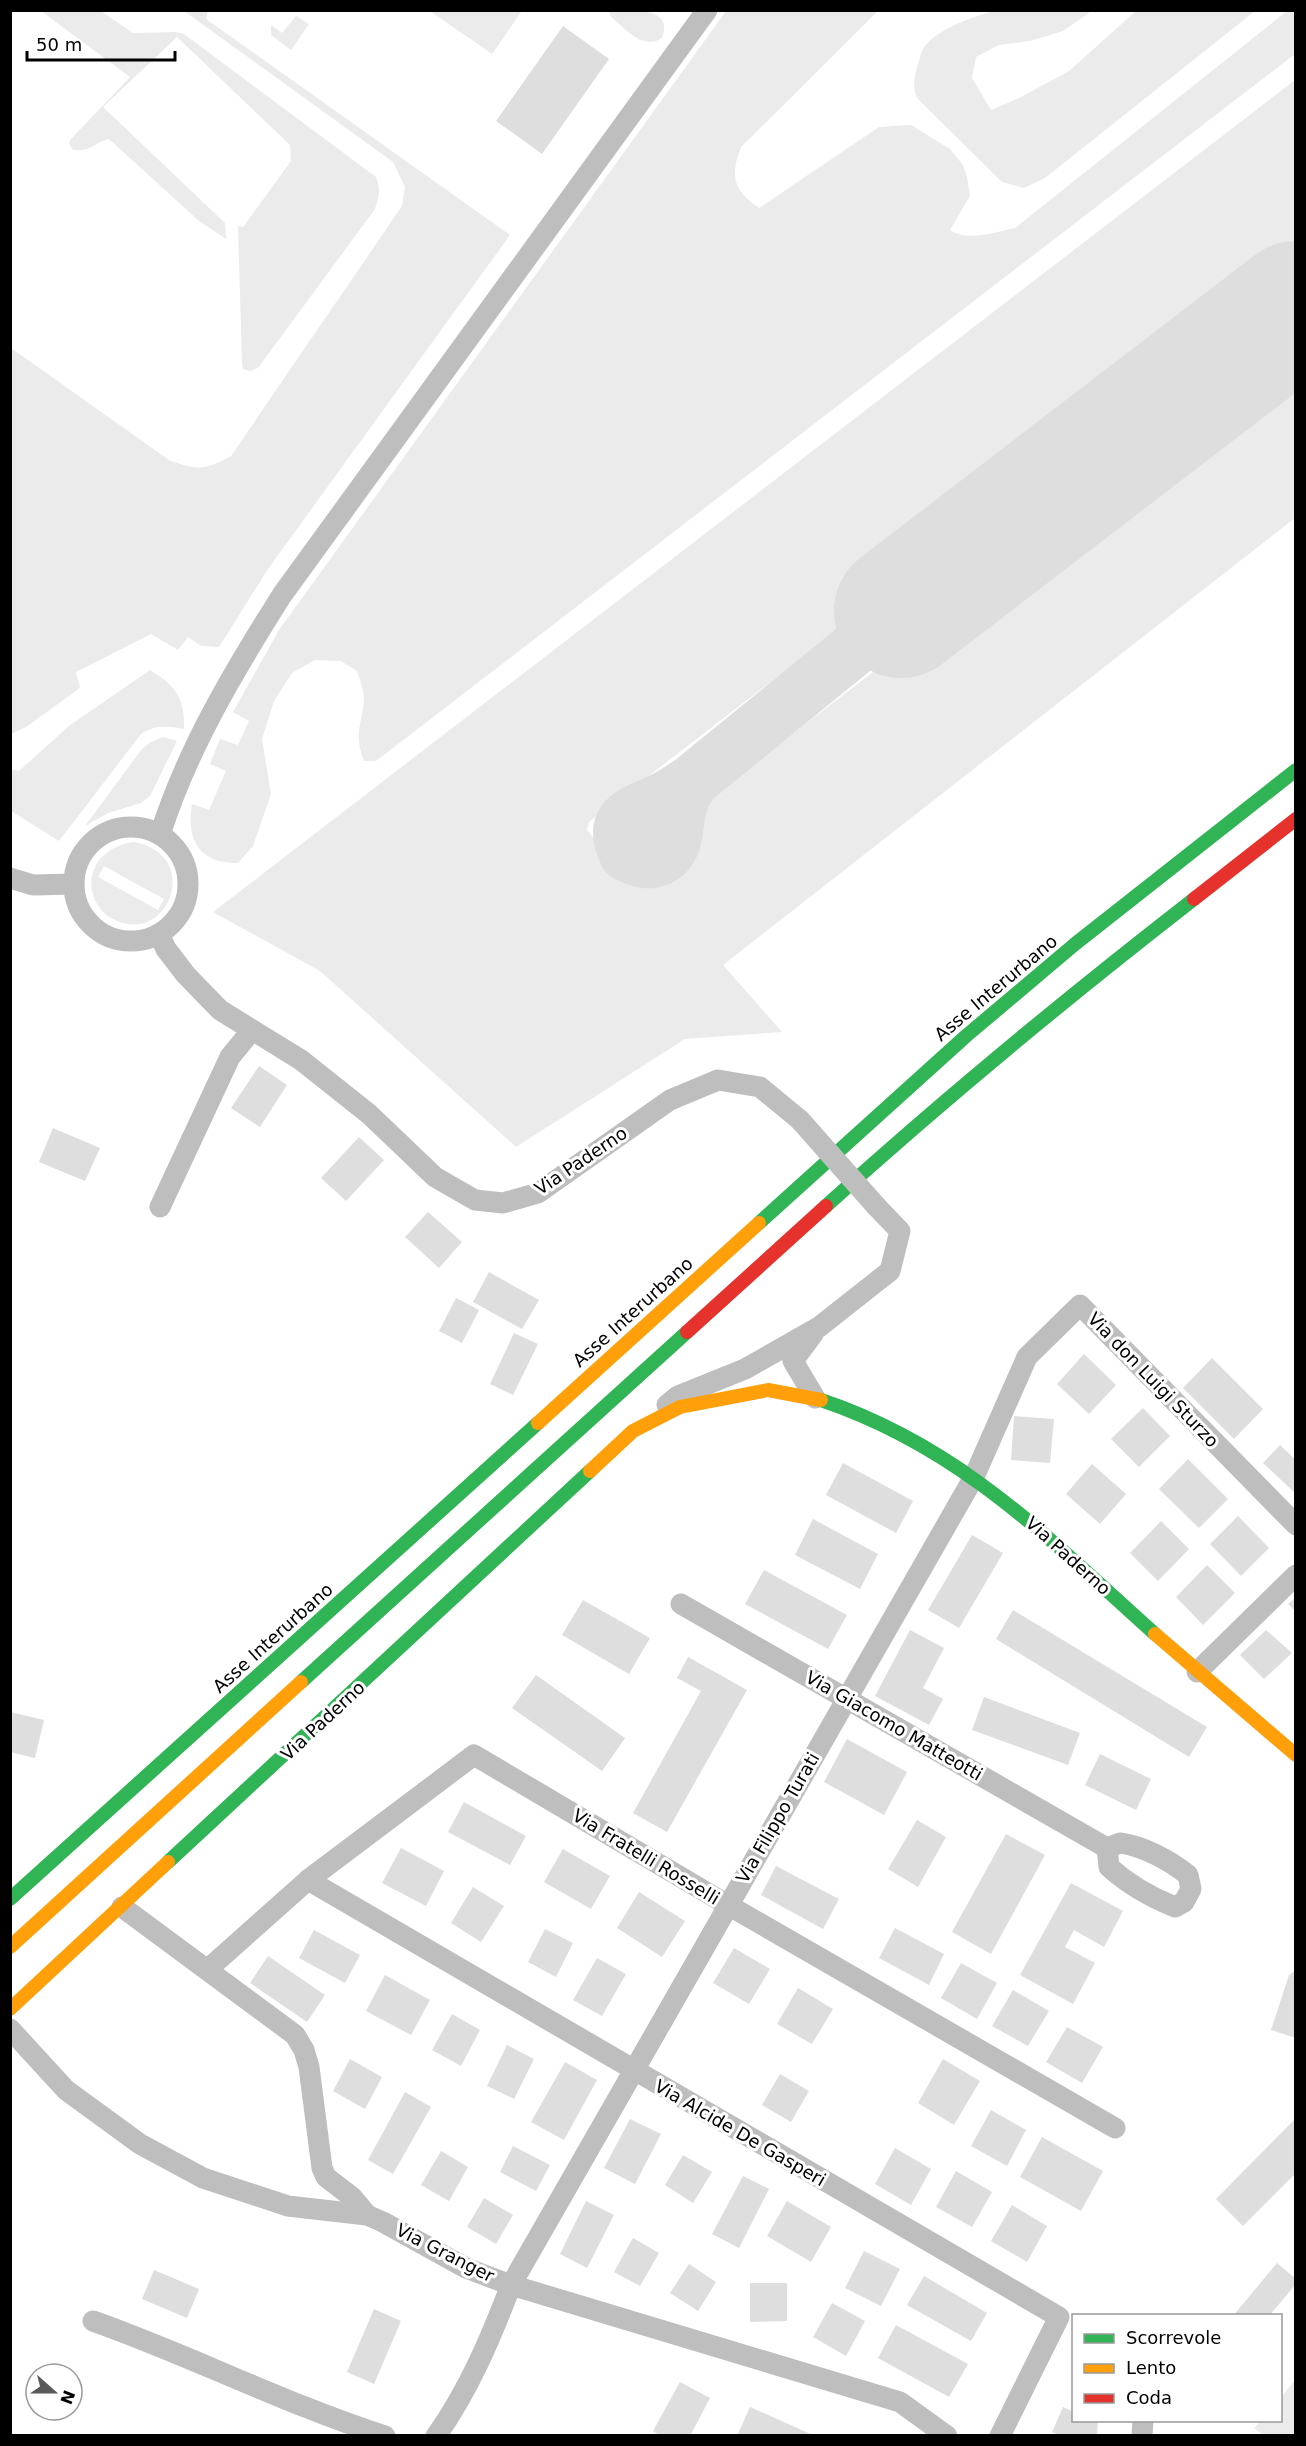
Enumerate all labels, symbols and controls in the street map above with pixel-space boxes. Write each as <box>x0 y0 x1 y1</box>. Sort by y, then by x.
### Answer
scale bar <box>27 24 176 62</box>
text: 50 m <box>36 34 82 55</box>
street label: Asse Interurbano <box>930 930 1061 1045</box>
street label: Via Paderno <box>531 1122 631 1199</box>
street label: Asse Interurbano <box>568 1252 697 1371</box>
street label: Via don Luigi Sturzo <box>1084 1308 1223 1451</box>
street label: Via Paderno <box>1022 1512 1115 1599</box>
street label: Asse Interurbano <box>208 1578 337 1697</box>
street label: Via Giacomo Matteotti <box>802 1666 986 1785</box>
street label: Via Paderno <box>276 1677 369 1765</box>
street label: Via Filippo Turati <box>732 1749 824 1887</box>
street label: Via Fratelli Rosselli <box>569 1804 723 1909</box>
street label: Via Alcide De Gasperi <box>651 2075 830 2190</box>
street label: Via Granger <box>393 2219 498 2287</box>
legend <box>1072 2314 1282 2422</box>
text: Scorrevole <box>1126 2327 1221 2348</box>
text: Lento <box>1126 2357 1176 2378</box>
north arrow <box>24 2362 84 2422</box>
text: Coda <box>1126 2387 1172 2408</box>
text: N <box>56 2388 79 2407</box>

